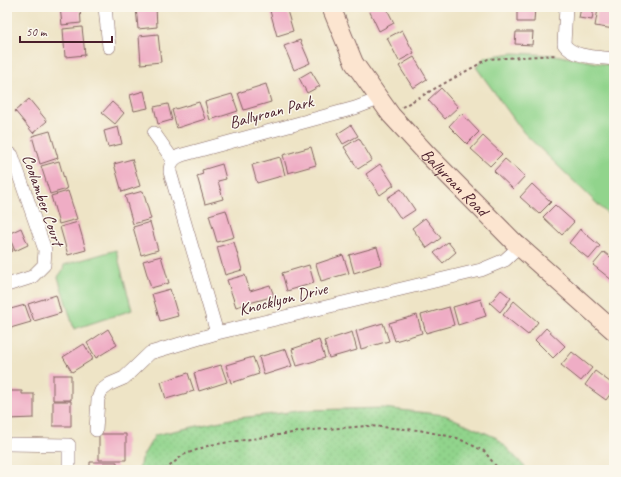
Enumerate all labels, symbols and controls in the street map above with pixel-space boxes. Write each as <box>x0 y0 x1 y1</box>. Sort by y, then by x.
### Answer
scale bar <box>20 18 112 44</box>
text: 50 m <box>26 24 48 40</box>
street label: Ballyroan Park <box>227 90 317 133</box>
street label: Ballyroan Road <box>417 144 495 222</box>
street label: Coolamber Court <box>18 151 69 251</box>
street label: Knocklyon Drive <box>237 278 331 320</box>

